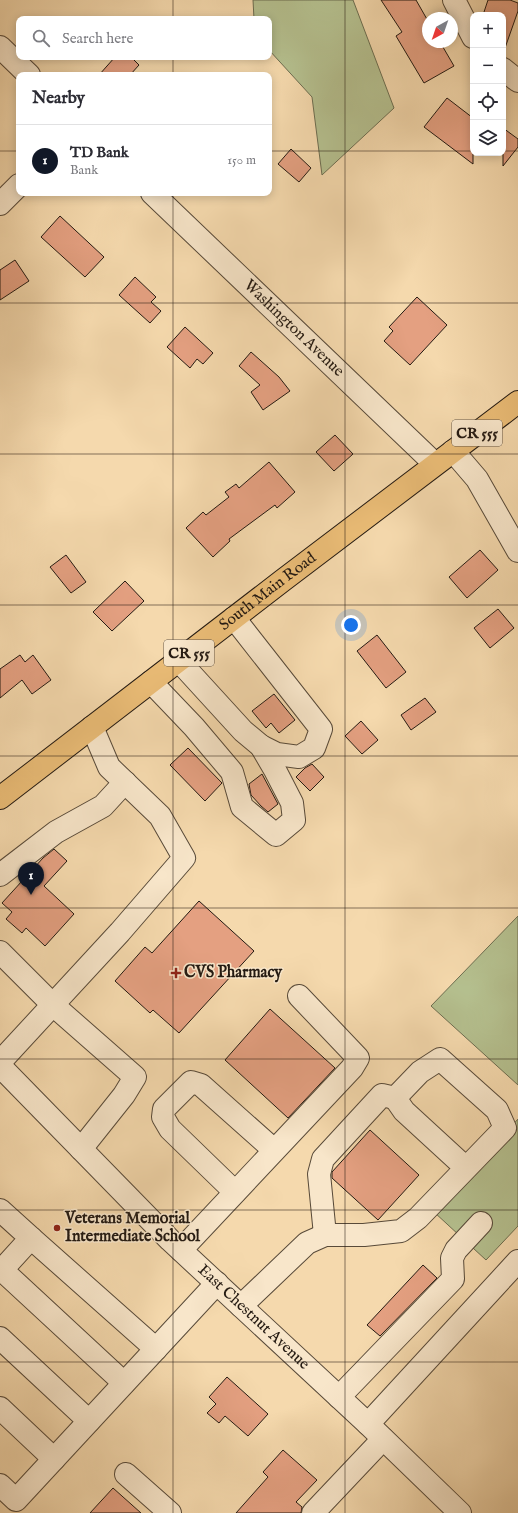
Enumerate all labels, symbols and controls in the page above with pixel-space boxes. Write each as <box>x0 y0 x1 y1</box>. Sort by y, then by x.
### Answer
north arrow <box>422 12 458 48</box>
map controls <box>470 12 506 156</box>
button: + <box>470 12 506 48</box>
search box <box>16 16 272 60</box>
icon: search <box>30 27 52 49</box>
text: Search here <box>62 29 133 48</box>
button: − <box>470 48 506 84</box>
button: locate <box>470 84 506 120</box>
text: Nearby <box>32 88 85 109</box>
button: layers <box>470 120 506 156</box>
text: TD Bank <box>70 143 129 162</box>
text: 1 <box>43 152 47 169</box>
text: 150 m <box>227 152 256 169</box>
text: Bank <box>70 162 98 179</box>
street label: Washington Avenue <box>239 276 348 381</box>
road number: CR 555 <box>452 420 502 446</box>
street label: South Main Road <box>215 548 321 635</box>
your location <box>341 615 361 635</box>
road number: CR 555 <box>164 640 214 666</box>
pin: 1 <box>18 862 44 895</box>
place label: CVS Pharmacy <box>184 963 283 983</box>
marker: CVS Pharmacy <box>171 968 181 978</box>
place label: Veterans Memorial Intermediate School <box>64 1209 200 1247</box>
marker: Veterans Memorial Intermediate School <box>52 1223 62 1233</box>
street label: East Chestnut Avenue <box>193 1261 313 1374</box>

